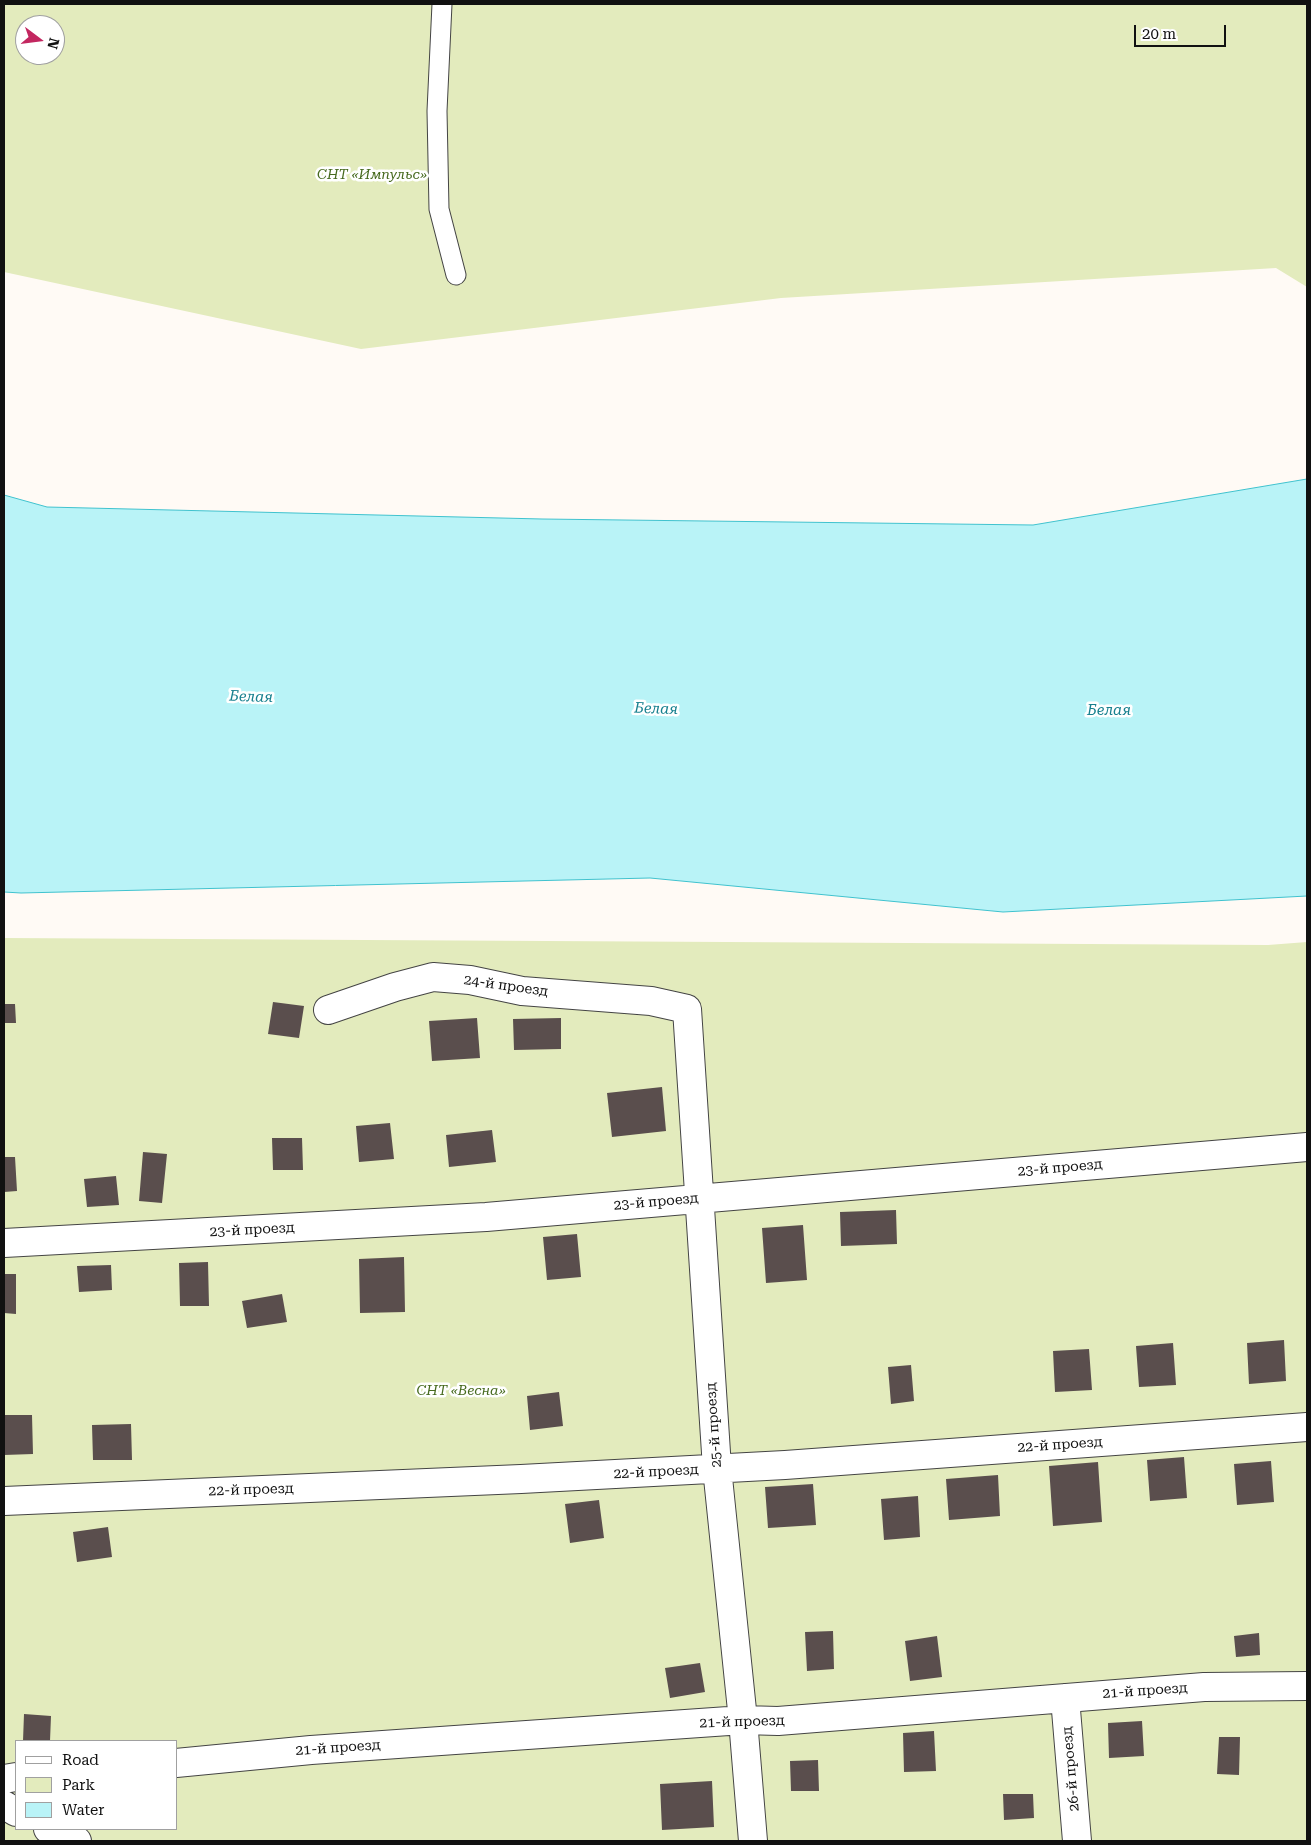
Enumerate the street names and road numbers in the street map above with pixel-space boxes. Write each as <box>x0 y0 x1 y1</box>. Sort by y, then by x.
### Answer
street label: 24-й проезд <box>463 972 549 1000</box>
street label: 23-й проезд <box>1017 1156 1103 1180</box>
street label: 23-й проезд <box>613 1190 699 1214</box>
street label: 23-й проезд <box>209 1219 295 1241</box>
street label: 25-й проезд <box>703 1382 725 1468</box>
street label: 22-й проезд <box>1017 1434 1103 1456</box>
street label: 22-й проезд <box>613 1461 699 1483</box>
street label: 22-й проезд <box>208 1480 294 1500</box>
street label: 21-й проезд <box>1102 1680 1188 1702</box>
street label: 21-й проезд <box>699 1712 785 1732</box>
street label: 26-й проезд <box>1059 1726 1083 1812</box>
street label: 21-й проезд <box>295 1737 381 1759</box>

